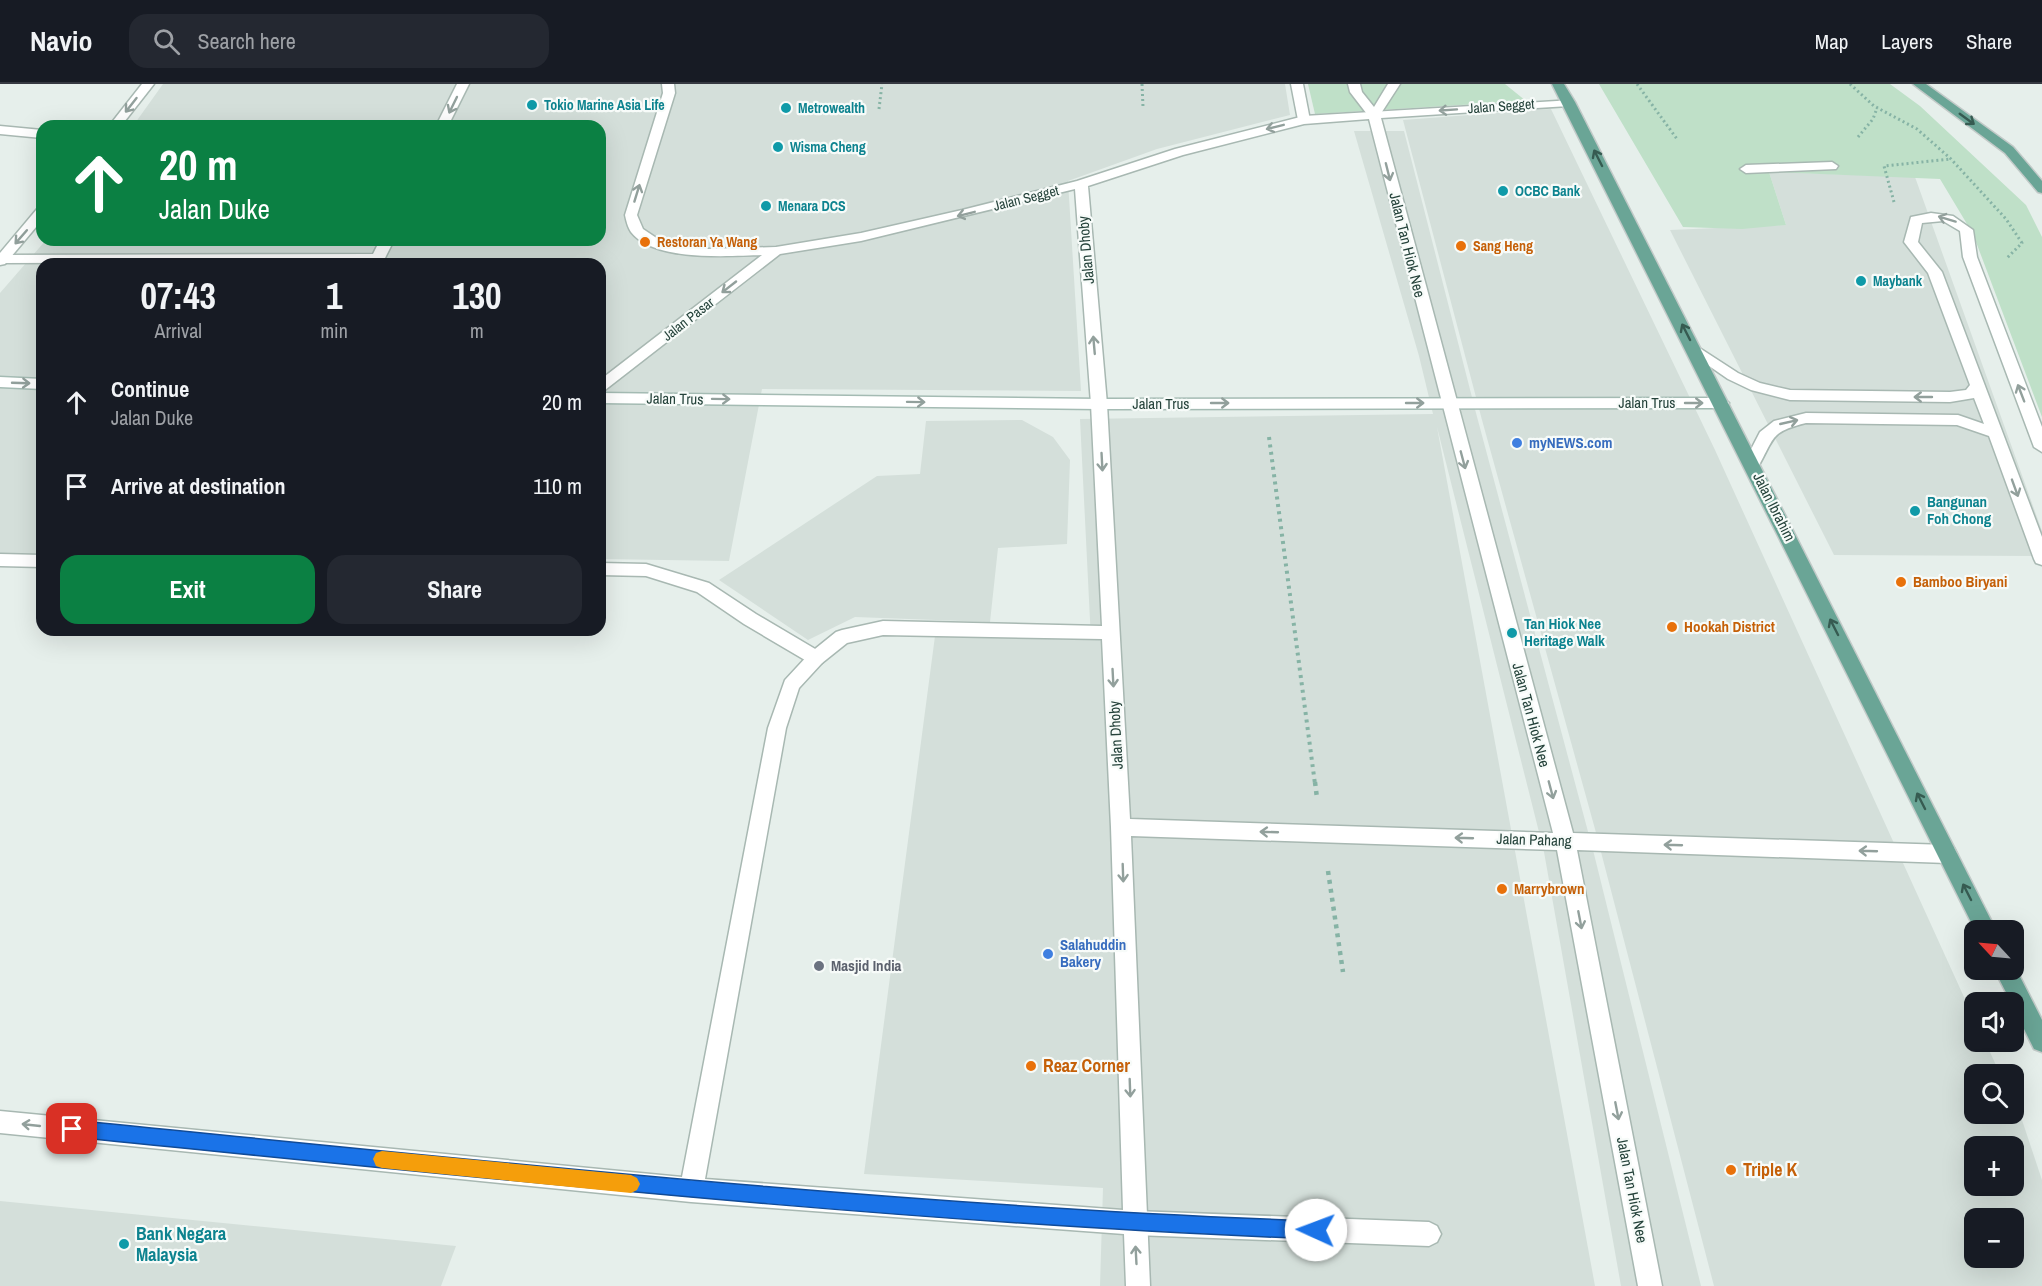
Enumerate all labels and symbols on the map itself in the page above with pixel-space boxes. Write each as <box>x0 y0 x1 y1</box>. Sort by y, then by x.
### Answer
street label: Jalan Segget <box>1467 95 1535 117</box>
one-way arrow <box>446 96 458 114</box>
place label: Tokio Marine Asia Life <box>544 96 665 114</box>
one-way arrow <box>125 97 138 113</box>
marker: Tokio Marine Asia Life <box>525 98 539 112</box>
place label: Metrowealth <box>798 99 865 117</box>
marker: Metrowealth <box>779 101 793 115</box>
one-way arrow <box>1438 105 1458 116</box>
one-way arrow <box>1958 112 1974 125</box>
one-way arrow <box>1265 122 1284 134</box>
place label: Wisma Cheng <box>790 138 866 156</box>
marker: Wisma Cheng <box>771 140 785 154</box>
one-way arrow <box>1591 149 1603 167</box>
one-way arrow <box>1383 162 1395 181</box>
street label: Jalan Segget <box>991 181 1061 215</box>
place label: OCBC Bank <box>1515 182 1581 200</box>
one-way arrow <box>633 184 644 203</box>
marker: OCBC Bank <box>1496 184 1510 198</box>
street label: Jalan Tan Hiok Nee <box>1384 190 1431 300</box>
place label: Menara DCS <box>778 197 846 215</box>
marker: Menara DCS <box>759 199 773 213</box>
one-way arrow <box>956 208 975 220</box>
one-way arrow <box>1938 213 1957 224</box>
street label: Jalan Dhoby <box>1072 214 1099 285</box>
one-way arrow <box>14 229 28 244</box>
place label: Restoran Ya Wang <box>657 233 757 251</box>
marker: Restoran Ya Wang <box>638 235 652 249</box>
place label: Sang Heng <box>1473 237 1533 255</box>
marker: Sang Heng <box>1454 239 1468 253</box>
place label: Maybank <box>1873 272 1923 290</box>
marker: Maybank <box>1854 274 1868 288</box>
one-way arrow <box>722 281 738 293</box>
street label: Jalan Pasar <box>659 293 718 345</box>
one-way arrow <box>1680 323 1691 341</box>
one-way arrow <box>1088 336 1099 356</box>
one-way arrow <box>11 377 30 389</box>
one-way arrow <box>2015 384 2026 403</box>
street label: Jalan Trus <box>646 388 704 409</box>
one-way arrow <box>1914 391 1934 403</box>
street label: Jalan Trus <box>1619 392 1675 413</box>
one-way arrow <box>711 393 731 405</box>
street label: Jalan Trus <box>1133 393 1189 414</box>
one-way arrow <box>906 396 926 407</box>
one-way arrow <box>1405 397 1425 409</box>
one-way arrow <box>1684 397 1704 409</box>
one-way arrow <box>1210 398 1230 409</box>
one-way arrow <box>1779 416 1798 428</box>
place label: myNEWS.com <box>1529 432 1612 453</box>
marker: myNEWS.com <box>1510 436 1524 450</box>
one-way arrow <box>1458 450 1469 469</box>
one-way arrow <box>1096 452 1107 472</box>
street label: Jalan Ibrahim <box>1748 469 1801 545</box>
one-way arrow <box>2011 478 2022 496</box>
place label: Bangunan Foh Chong <box>1927 491 1992 529</box>
marker: Bangunan Foh Chong <box>1908 504 1922 518</box>
place label: Bamboo Biryani <box>1913 571 2007 592</box>
marker: Bamboo Biryani <box>1894 575 1908 589</box>
place label: Tan Hiok Nee Heritage Walk <box>1524 613 1605 651</box>
place label: Hookah District <box>1684 616 1775 637</box>
one-way arrow <box>1828 618 1839 636</box>
marker: Hookah District <box>1665 620 1679 634</box>
marker: Tan Hiok Nee Heritage Walk <box>1505 626 1519 640</box>
street label: Jalan Tan Hiok Nee <box>1507 660 1556 770</box>
one-way arrow <box>1107 667 1118 687</box>
street label: Jalan Dhoby <box>1103 699 1128 770</box>
one-way arrow <box>1546 780 1557 799</box>
one-way arrow <box>1915 793 1927 811</box>
one-way arrow <box>1260 826 1280 837</box>
street label: Jalan Pahang <box>1496 828 1572 851</box>
one-way arrow <box>1455 833 1475 844</box>
one-way arrow <box>1664 839 1684 851</box>
one-way arrow <box>1859 845 1879 857</box>
one-way arrow <box>1117 862 1128 882</box>
place label: Marrybrown <box>1514 878 1584 899</box>
marker: Marrybrown <box>1495 882 1509 896</box>
one-way arrow <box>1960 883 1972 901</box>
one-way arrow <box>1575 909 1586 929</box>
north arrow <box>1964 920 2024 980</box>
place label: Salahuddin Bakery <box>1060 934 1126 972</box>
marker: Salahuddin Bakery <box>1041 947 1055 961</box>
place label: Masjid India <box>831 955 902 976</box>
marker: Masjid India <box>812 959 826 973</box>
place label: Reaz Corner <box>1043 1053 1130 1078</box>
marker: Reaz Corner <box>1024 1059 1038 1073</box>
one-way arrow <box>1124 1078 1136 1098</box>
one-way arrow <box>1612 1101 1623 1120</box>
pin <box>46 1103 97 1154</box>
one-way arrow <box>21 1119 41 1130</box>
street label: Jalan Tan Hiok Nee <box>1612 1135 1653 1245</box>
place label: Triple K <box>1743 1157 1797 1182</box>
marker: Triple K <box>1724 1163 1738 1177</box>
position arrow <box>1284 1198 1348 1262</box>
place label: Bank Negara Malaysia <box>136 1221 227 1267</box>
marker: Bank Negara Malaysia <box>117 1237 131 1251</box>
one-way arrow <box>1131 1245 1142 1265</box>

